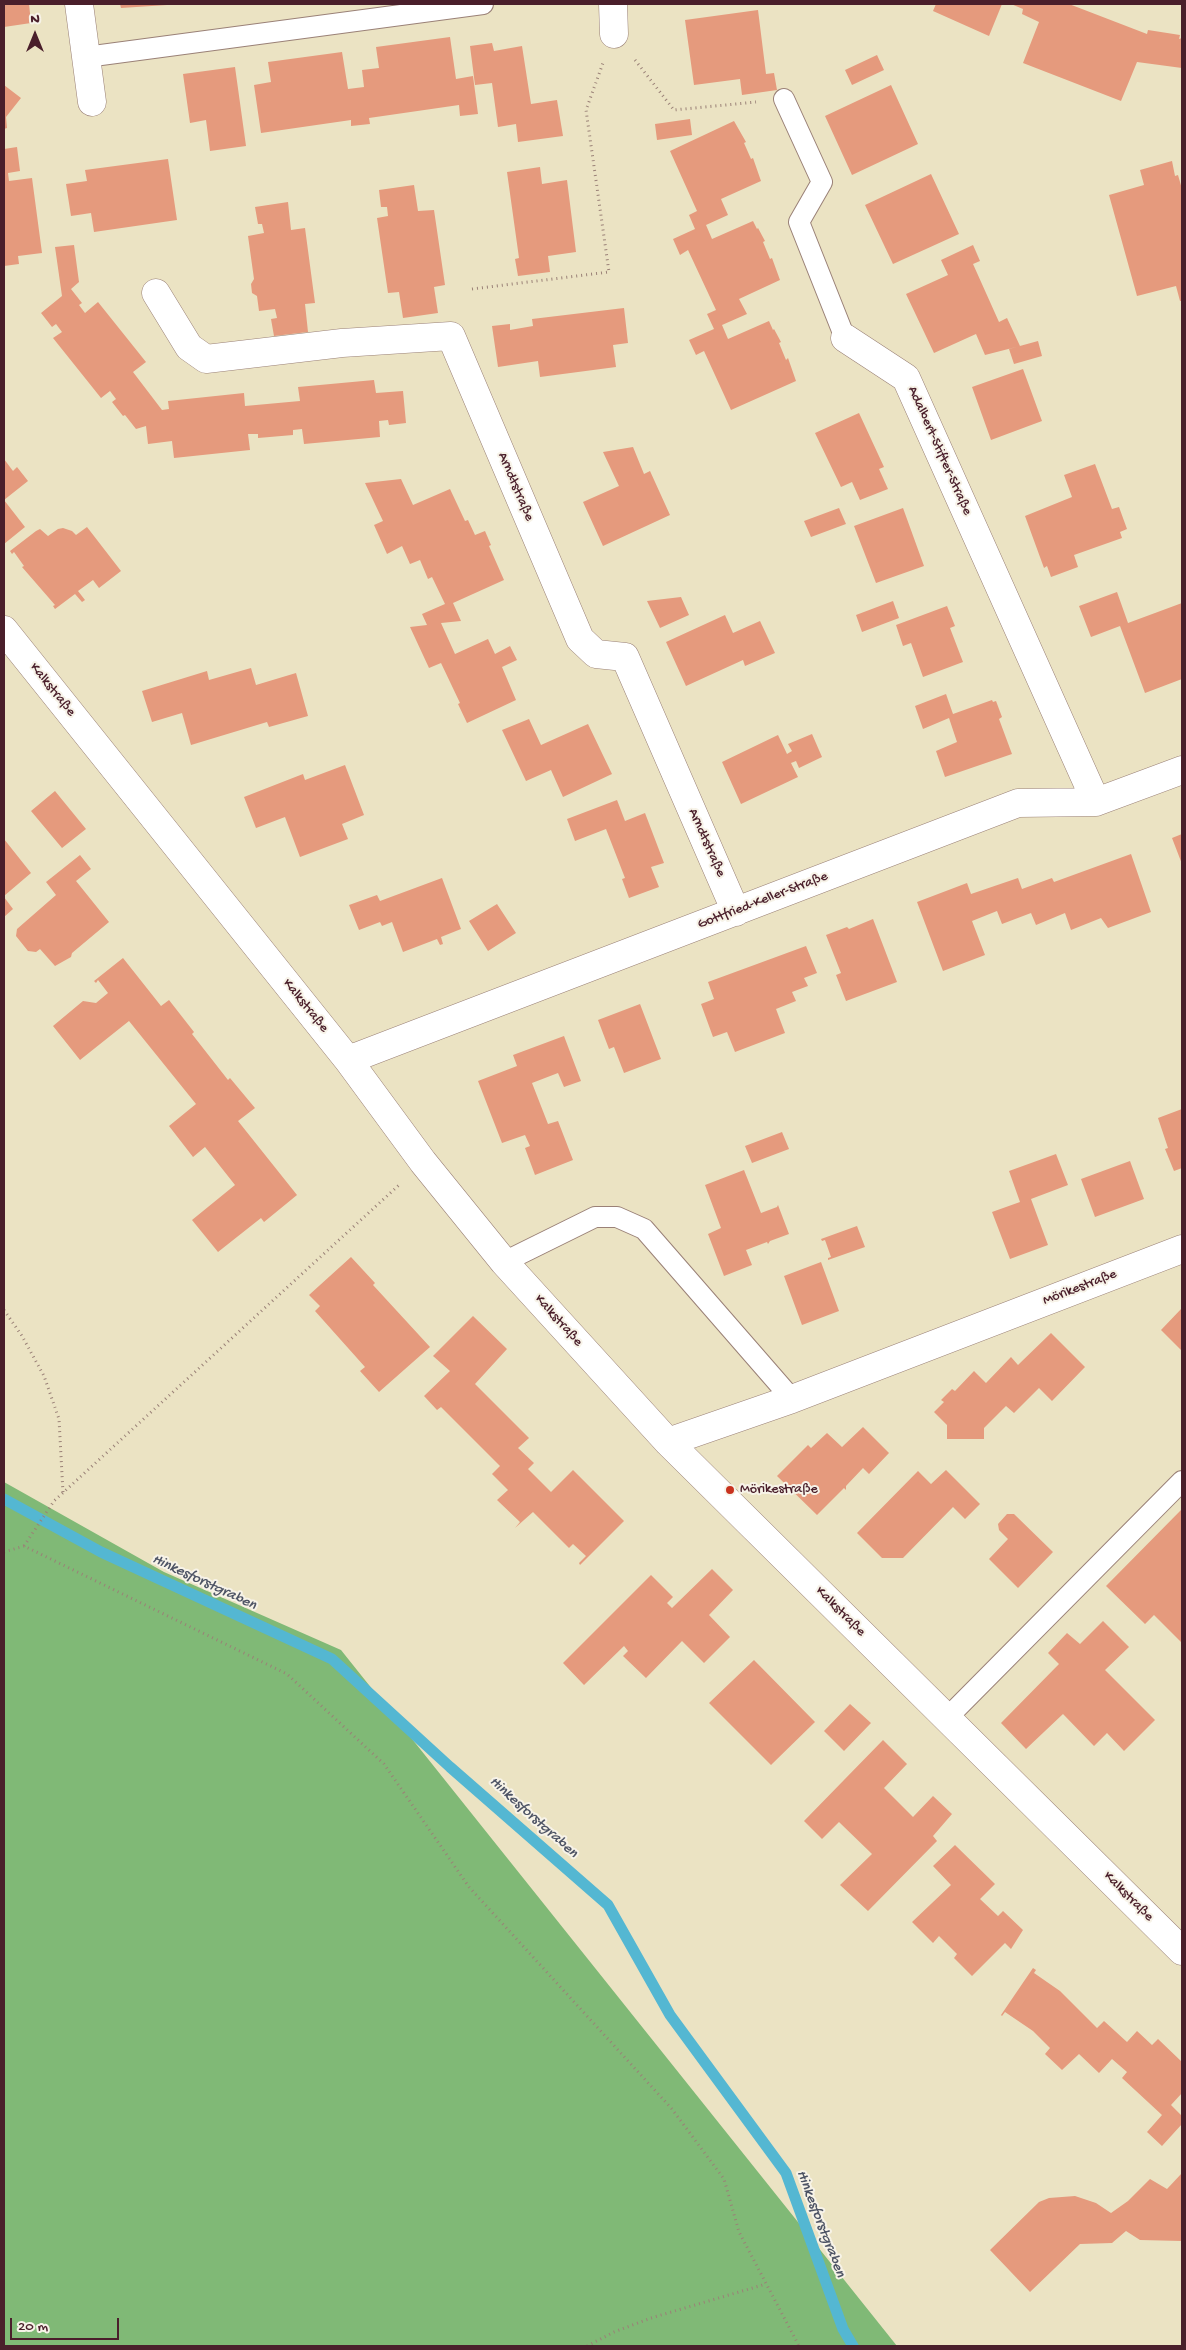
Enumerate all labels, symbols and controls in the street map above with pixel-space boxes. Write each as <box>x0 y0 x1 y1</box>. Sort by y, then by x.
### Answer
north arrow <box>10 10 60 60</box>
text: N <box>30 11 40 28</box>
street label: Adalbert-Stifter-Straße <box>903 384 975 518</box>
street label: Arndtstraße <box>493 450 537 524</box>
street label: Kalkstraße <box>25 660 79 720</box>
street label: Arndtstraße <box>683 806 729 880</box>
street label: Gottfried-Keller-Straße <box>696 868 830 934</box>
street label: Kalkstraße <box>278 976 332 1036</box>
street label: Mörikestraße <box>1041 1266 1119 1310</box>
street label: Kalkstraße <box>530 1292 586 1350</box>
place label: Mörikestraße <box>740 1482 818 1498</box>
marker: Mörikestraße <box>724 1484 736 1496</box>
water label: Hinkesforstgraben <box>149 1551 259 1615</box>
street label: Kalkstraße <box>811 1583 869 1641</box>
water label: Hinkesforstgraben <box>485 1773 581 1863</box>
street label: Kalkstraße <box>1099 1868 1157 1926</box>
water label: Hinkesforstgraben <box>791 2168 849 2280</box>
scale bar <box>12 2308 121 2340</box>
text: 20 m <box>18 2318 48 2336</box>

